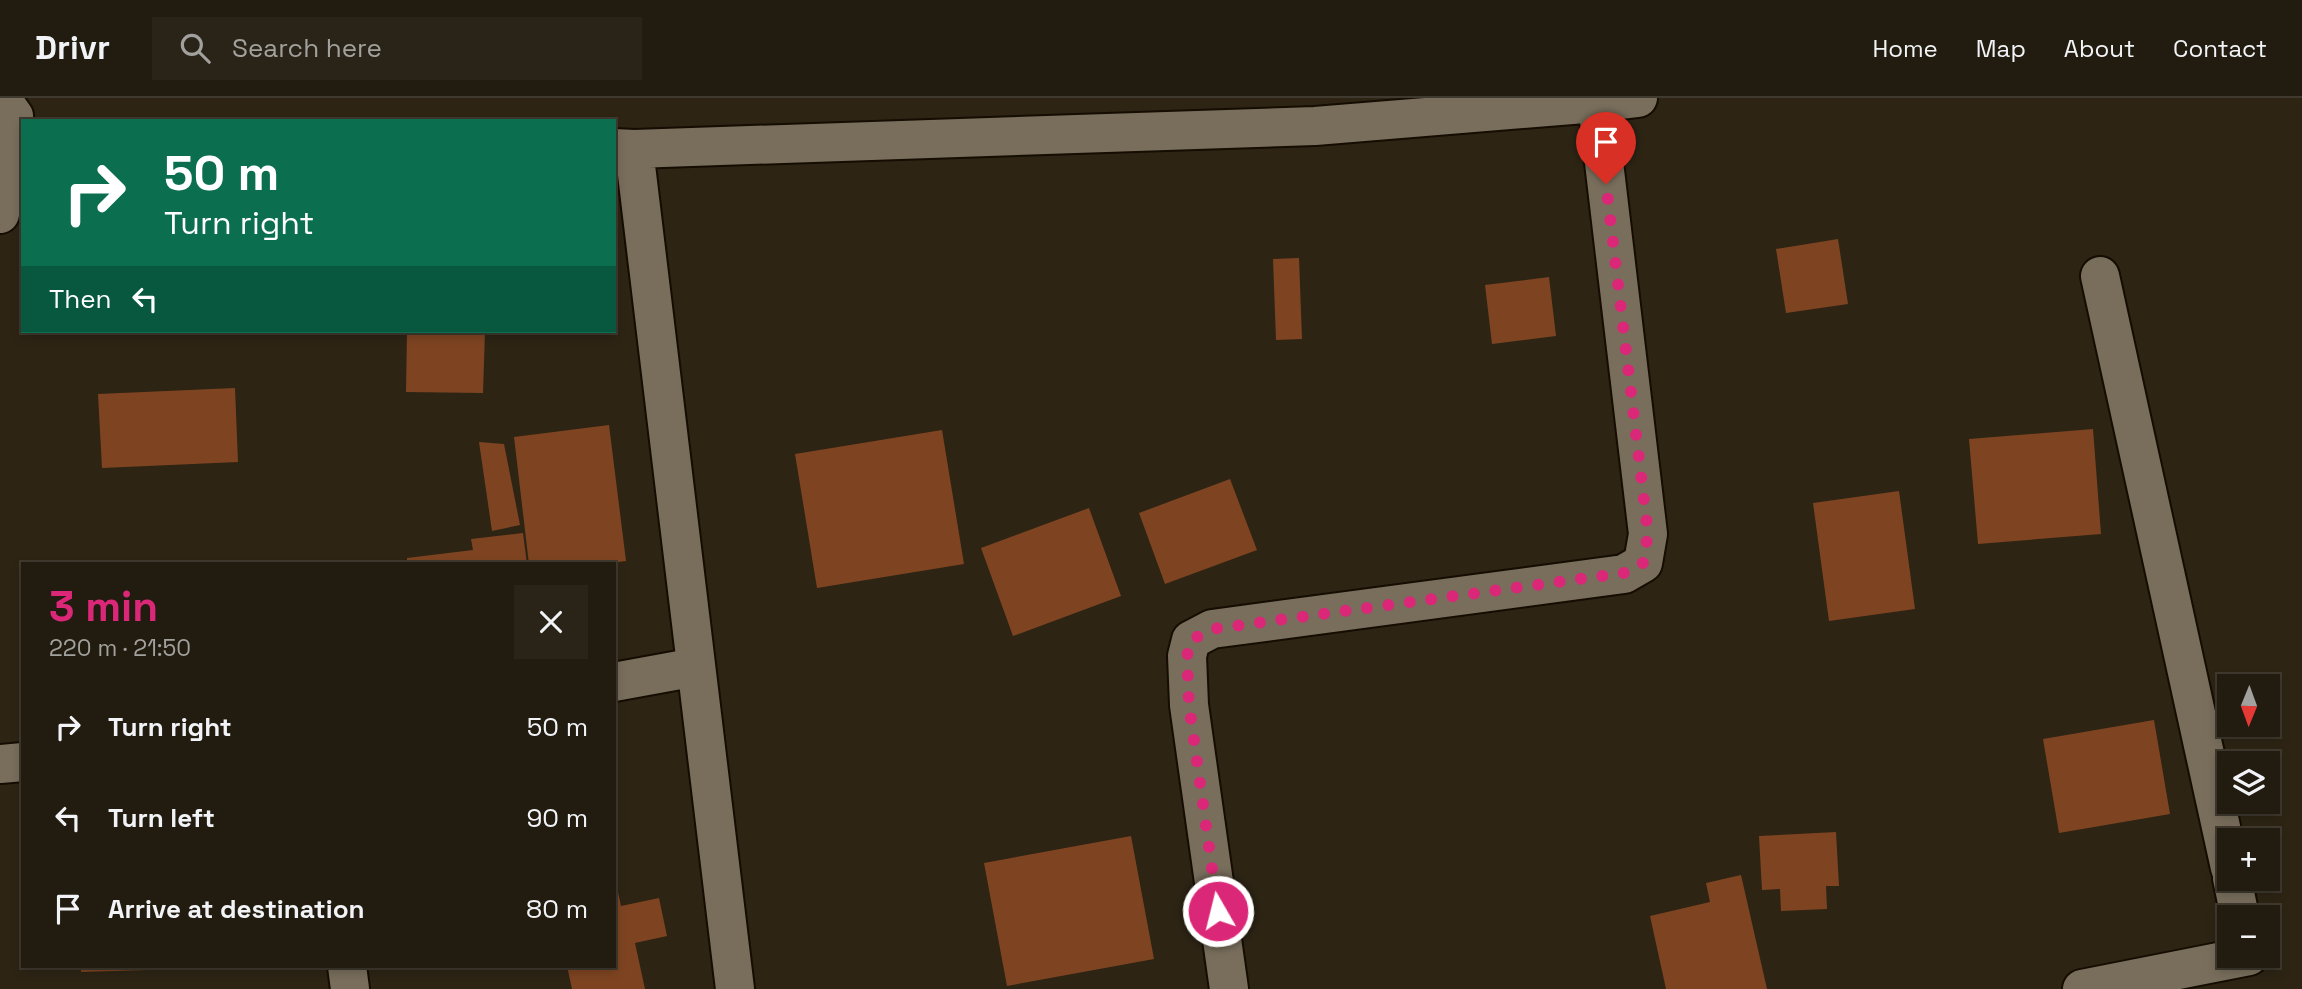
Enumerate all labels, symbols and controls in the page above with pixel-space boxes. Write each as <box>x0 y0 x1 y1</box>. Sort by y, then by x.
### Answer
search box <box>152 17 642 80</box>
text: Drivr <box>35 27 110 69</box>
icon: search <box>176 29 214 67</box>
text: Search here <box>232 31 382 65</box>
text: Home <box>1872 33 1938 64</box>
text: Map <box>1976 33 2026 64</box>
text: About <box>2064 33 2135 64</box>
text: Contact <box>2173 33 2267 64</box>
pin <box>1576 112 1636 184</box>
icon: arrive <box>1587 123 1625 161</box>
text: 50 m <box>164 142 279 204</box>
icon: right <box>49 147 140 238</box>
text: Turn right <box>164 203 314 243</box>
icon: left <box>126 280 164 318</box>
text: Then <box>49 282 112 316</box>
text: 3 min <box>49 580 158 633</box>
button: close <box>514 585 588 659</box>
text: 220 m · 21:50 <box>49 633 191 663</box>
north arrow <box>2217 674 2280 737</box>
map controls <box>2217 674 2280 968</box>
icon: right <box>49 708 87 746</box>
text: Turn right <box>108 710 232 744</box>
text: 50 m <box>527 710 588 744</box>
button: layers <box>2217 751 2280 814</box>
icon: left <box>49 799 87 837</box>
text: Turn left <box>108 801 215 835</box>
text: 90 m <box>526 801 588 835</box>
button: + <box>2217 828 2280 891</box>
position arrow <box>1181 874 1255 948</box>
icon: arrive <box>49 890 87 928</box>
text: Arrive at destination <box>108 892 365 926</box>
text: 80 m <box>526 892 588 926</box>
button: − <box>2217 905 2280 968</box>

